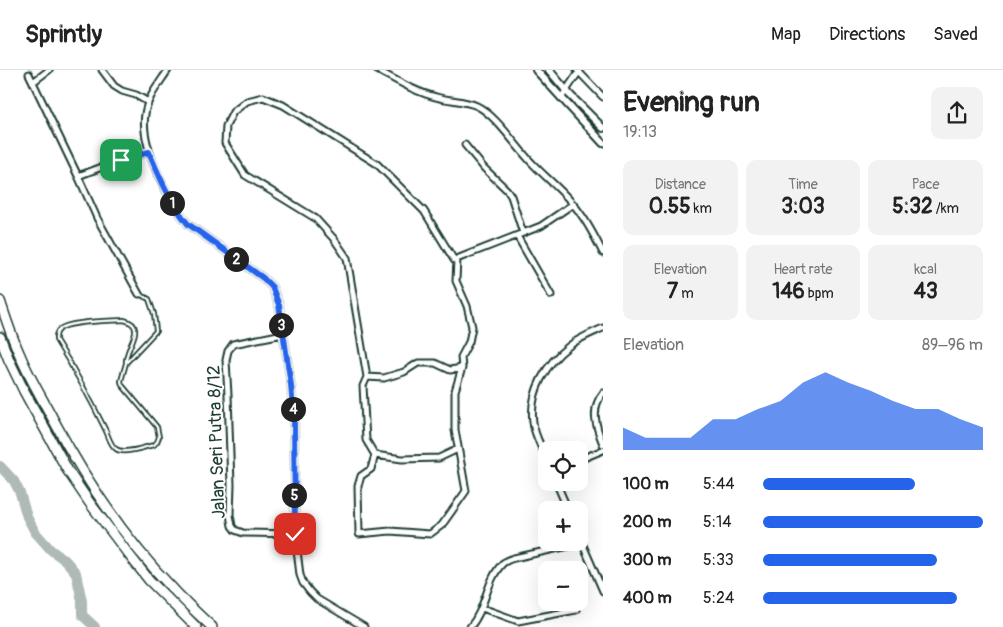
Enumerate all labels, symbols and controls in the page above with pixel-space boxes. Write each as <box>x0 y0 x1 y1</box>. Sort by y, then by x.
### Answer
text: Sprintly <box>25 20 102 49</box>
text: Map <box>771 23 801 46</box>
text: Directions <box>829 23 905 46</box>
text: Saved <box>933 23 978 46</box>
text: Evening run <box>623 85 760 120</box>
button: share <box>931 87 983 139</box>
text: 19:13 <box>623 122 657 142</box>
pin <box>100 139 142 181</box>
icon: arrive <box>107 146 135 174</box>
text: Distance <box>655 176 706 193</box>
text: Time <box>788 176 818 193</box>
text: Pace <box>912 176 940 193</box>
pin: 1 <box>160 190 184 216</box>
text: 0.55 <box>649 193 691 220</box>
text: 3:03 <box>781 193 825 220</box>
text: 5:32 <box>892 193 933 220</box>
text: 1 <box>170 195 175 212</box>
text: km <box>691 200 712 217</box>
text: /km <box>933 200 959 217</box>
pin: 2 <box>224 246 248 272</box>
text: 2 <box>233 251 240 268</box>
text: Elevation <box>654 261 707 278</box>
text: Heart rate <box>773 261 833 278</box>
text: kcal <box>914 261 937 278</box>
text: 7 <box>667 278 678 305</box>
text: 146 <box>772 278 805 305</box>
text: 43 <box>914 278 938 305</box>
text: m <box>678 285 694 302</box>
text: bpm <box>805 285 834 302</box>
pin: 3 <box>268 312 294 338</box>
text: 3 <box>278 317 285 334</box>
text: Elevation <box>623 335 684 355</box>
text: 89–96 m <box>922 335 983 355</box>
street label: Jalan Seri Putra 8/12 <box>202 365 231 519</box>
pin: 4 <box>280 396 306 422</box>
text: 4 <box>289 401 298 418</box>
map controls <box>538 441 588 611</box>
button: locate <box>538 441 588 491</box>
text: 100 m <box>623 474 669 494</box>
text: 5:44 <box>703 474 735 494</box>
pin: 5 <box>282 482 306 508</box>
text: 5 <box>291 487 298 504</box>
button: + <box>538 501 588 551</box>
text: 200 m <box>623 512 671 532</box>
text: 5:14 <box>703 512 731 532</box>
pin <box>274 513 316 555</box>
icon: check <box>281 520 309 548</box>
text: 300 m <box>623 550 671 570</box>
text: 5:33 <box>703 550 734 570</box>
button: − <box>538 561 588 611</box>
text: 400 m <box>623 588 672 608</box>
text: 5:24 <box>703 588 734 608</box>

